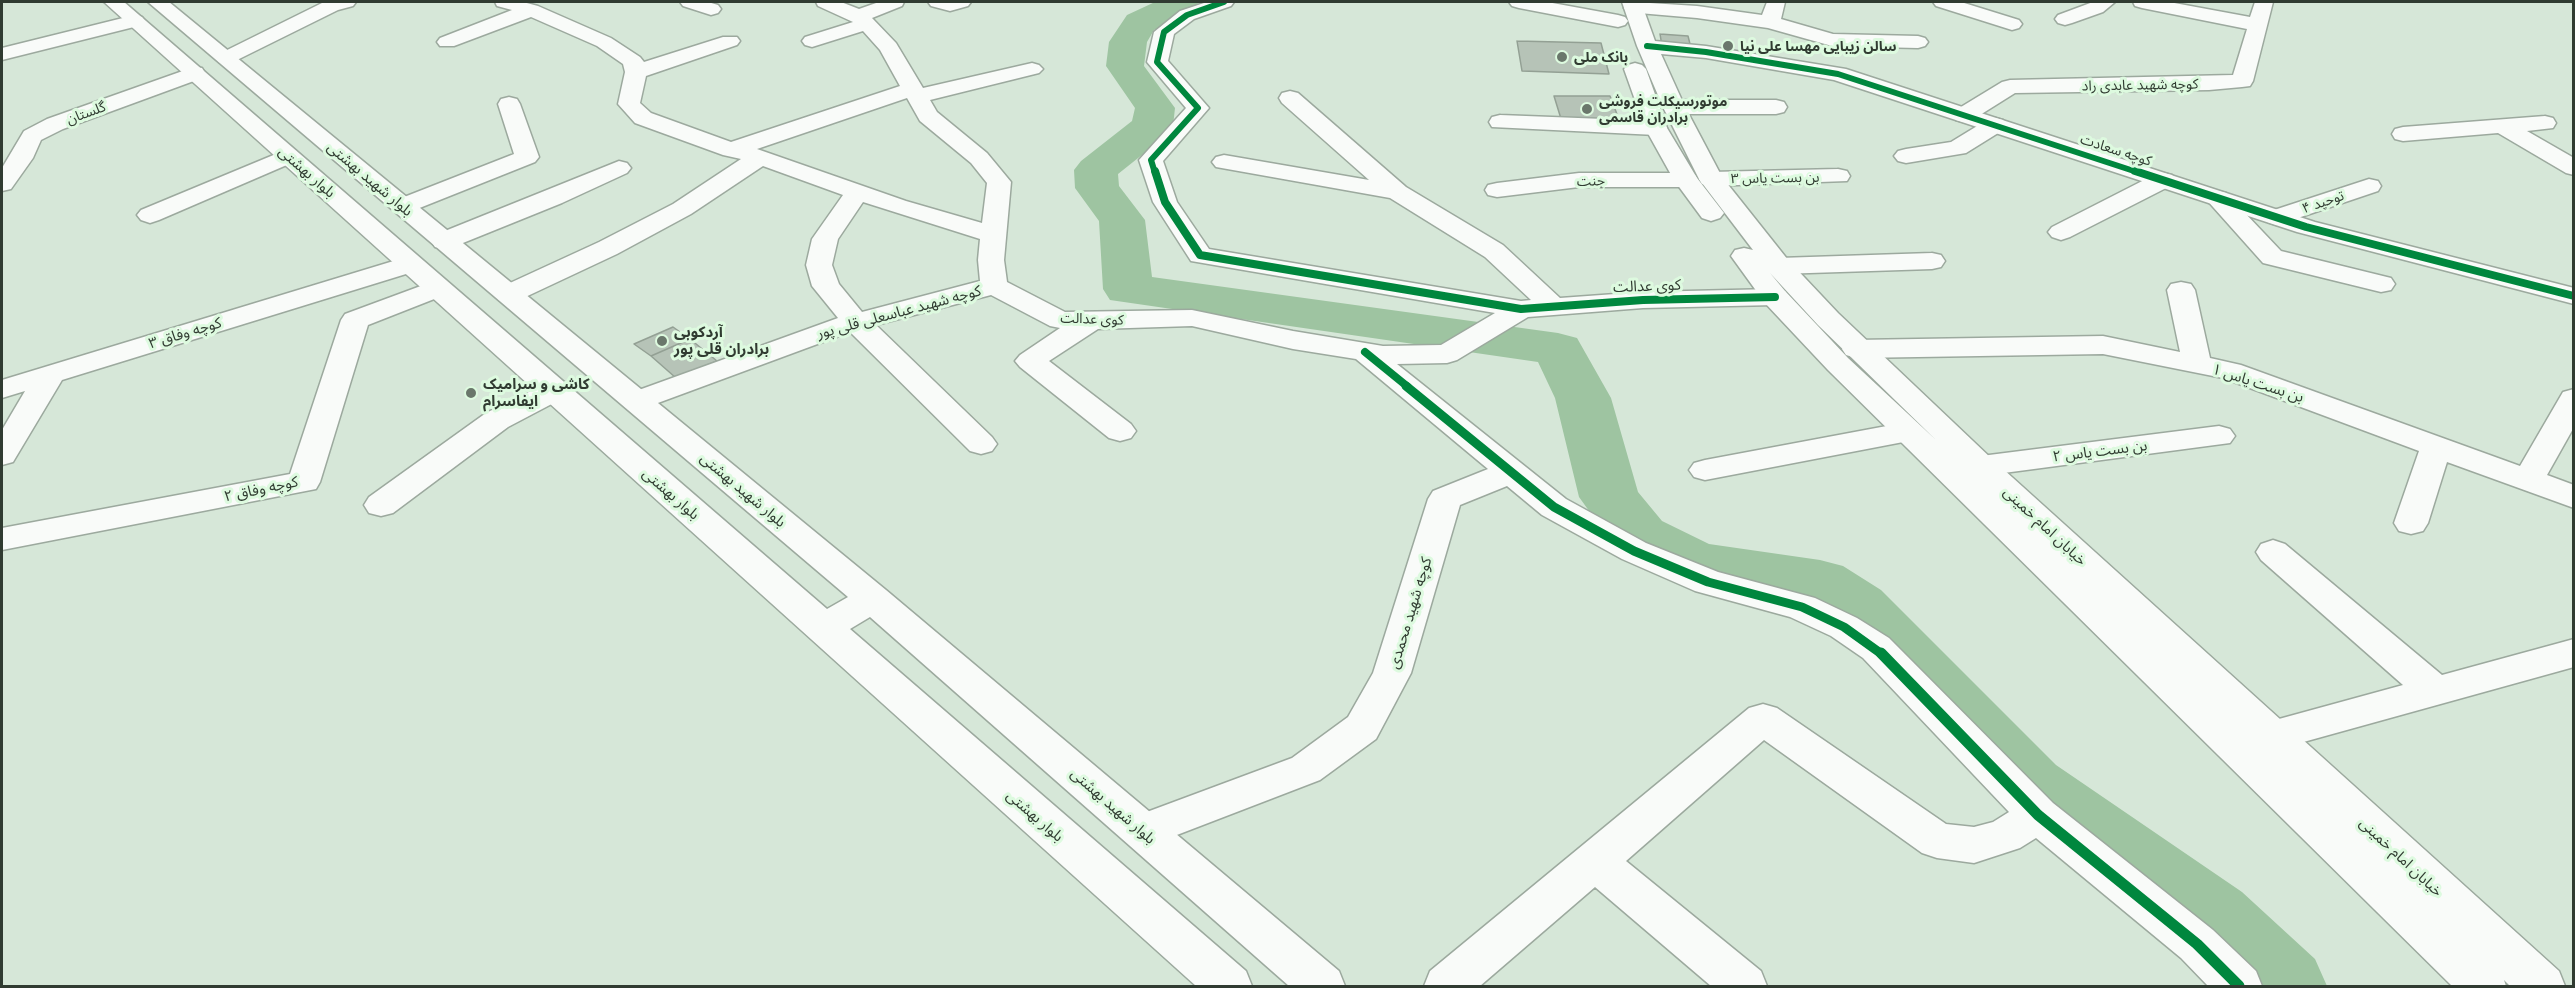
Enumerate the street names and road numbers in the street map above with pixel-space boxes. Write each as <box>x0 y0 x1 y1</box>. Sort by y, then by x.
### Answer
street label: کوچه شهید عابدی راد <box>2082 76 2198 94</box>
street label: گلستان <box>64 98 108 128</box>
street label: کوچه سعادت <box>2078 131 2154 169</box>
street label: بلوار شهید بهشتی <box>323 138 417 220</box>
street label: بلوار بهشتی <box>275 142 339 202</box>
street label: بن بست یاس ۳ <box>1730 169 1820 187</box>
street label: جنت <box>1577 172 1605 190</box>
street label: توحید ۴ <box>2300 187 2346 217</box>
street label: کوی عدالت <box>1613 276 1681 296</box>
street label: کوچه شهید عباسعلی قلی پور <box>815 281 983 343</box>
street label: کوی عدالت <box>1060 309 1124 329</box>
street label: کوچه وفاق ۳ <box>146 313 224 353</box>
street label: بن بست یاس ۱ <box>2210 360 2306 406</box>
street label: بن بست یاس ۲ <box>2052 436 2148 466</box>
street label: بلوار شهید بهشتی <box>696 449 790 531</box>
street label: بلوار بهشتی <box>639 464 703 524</box>
street label: کوچه وفاق ۲ <box>222 472 300 506</box>
street label: خیابان امام خمینی <box>2000 483 2090 569</box>
street label: کوچه شهید محمدی <box>1385 555 1435 671</box>
street label: بلوار شهید بهشتی <box>1067 764 1159 848</box>
street label: بلوار بهشتی <box>1003 786 1067 846</box>
street label: خیابان امام خمینی <box>2356 814 2446 900</box>

